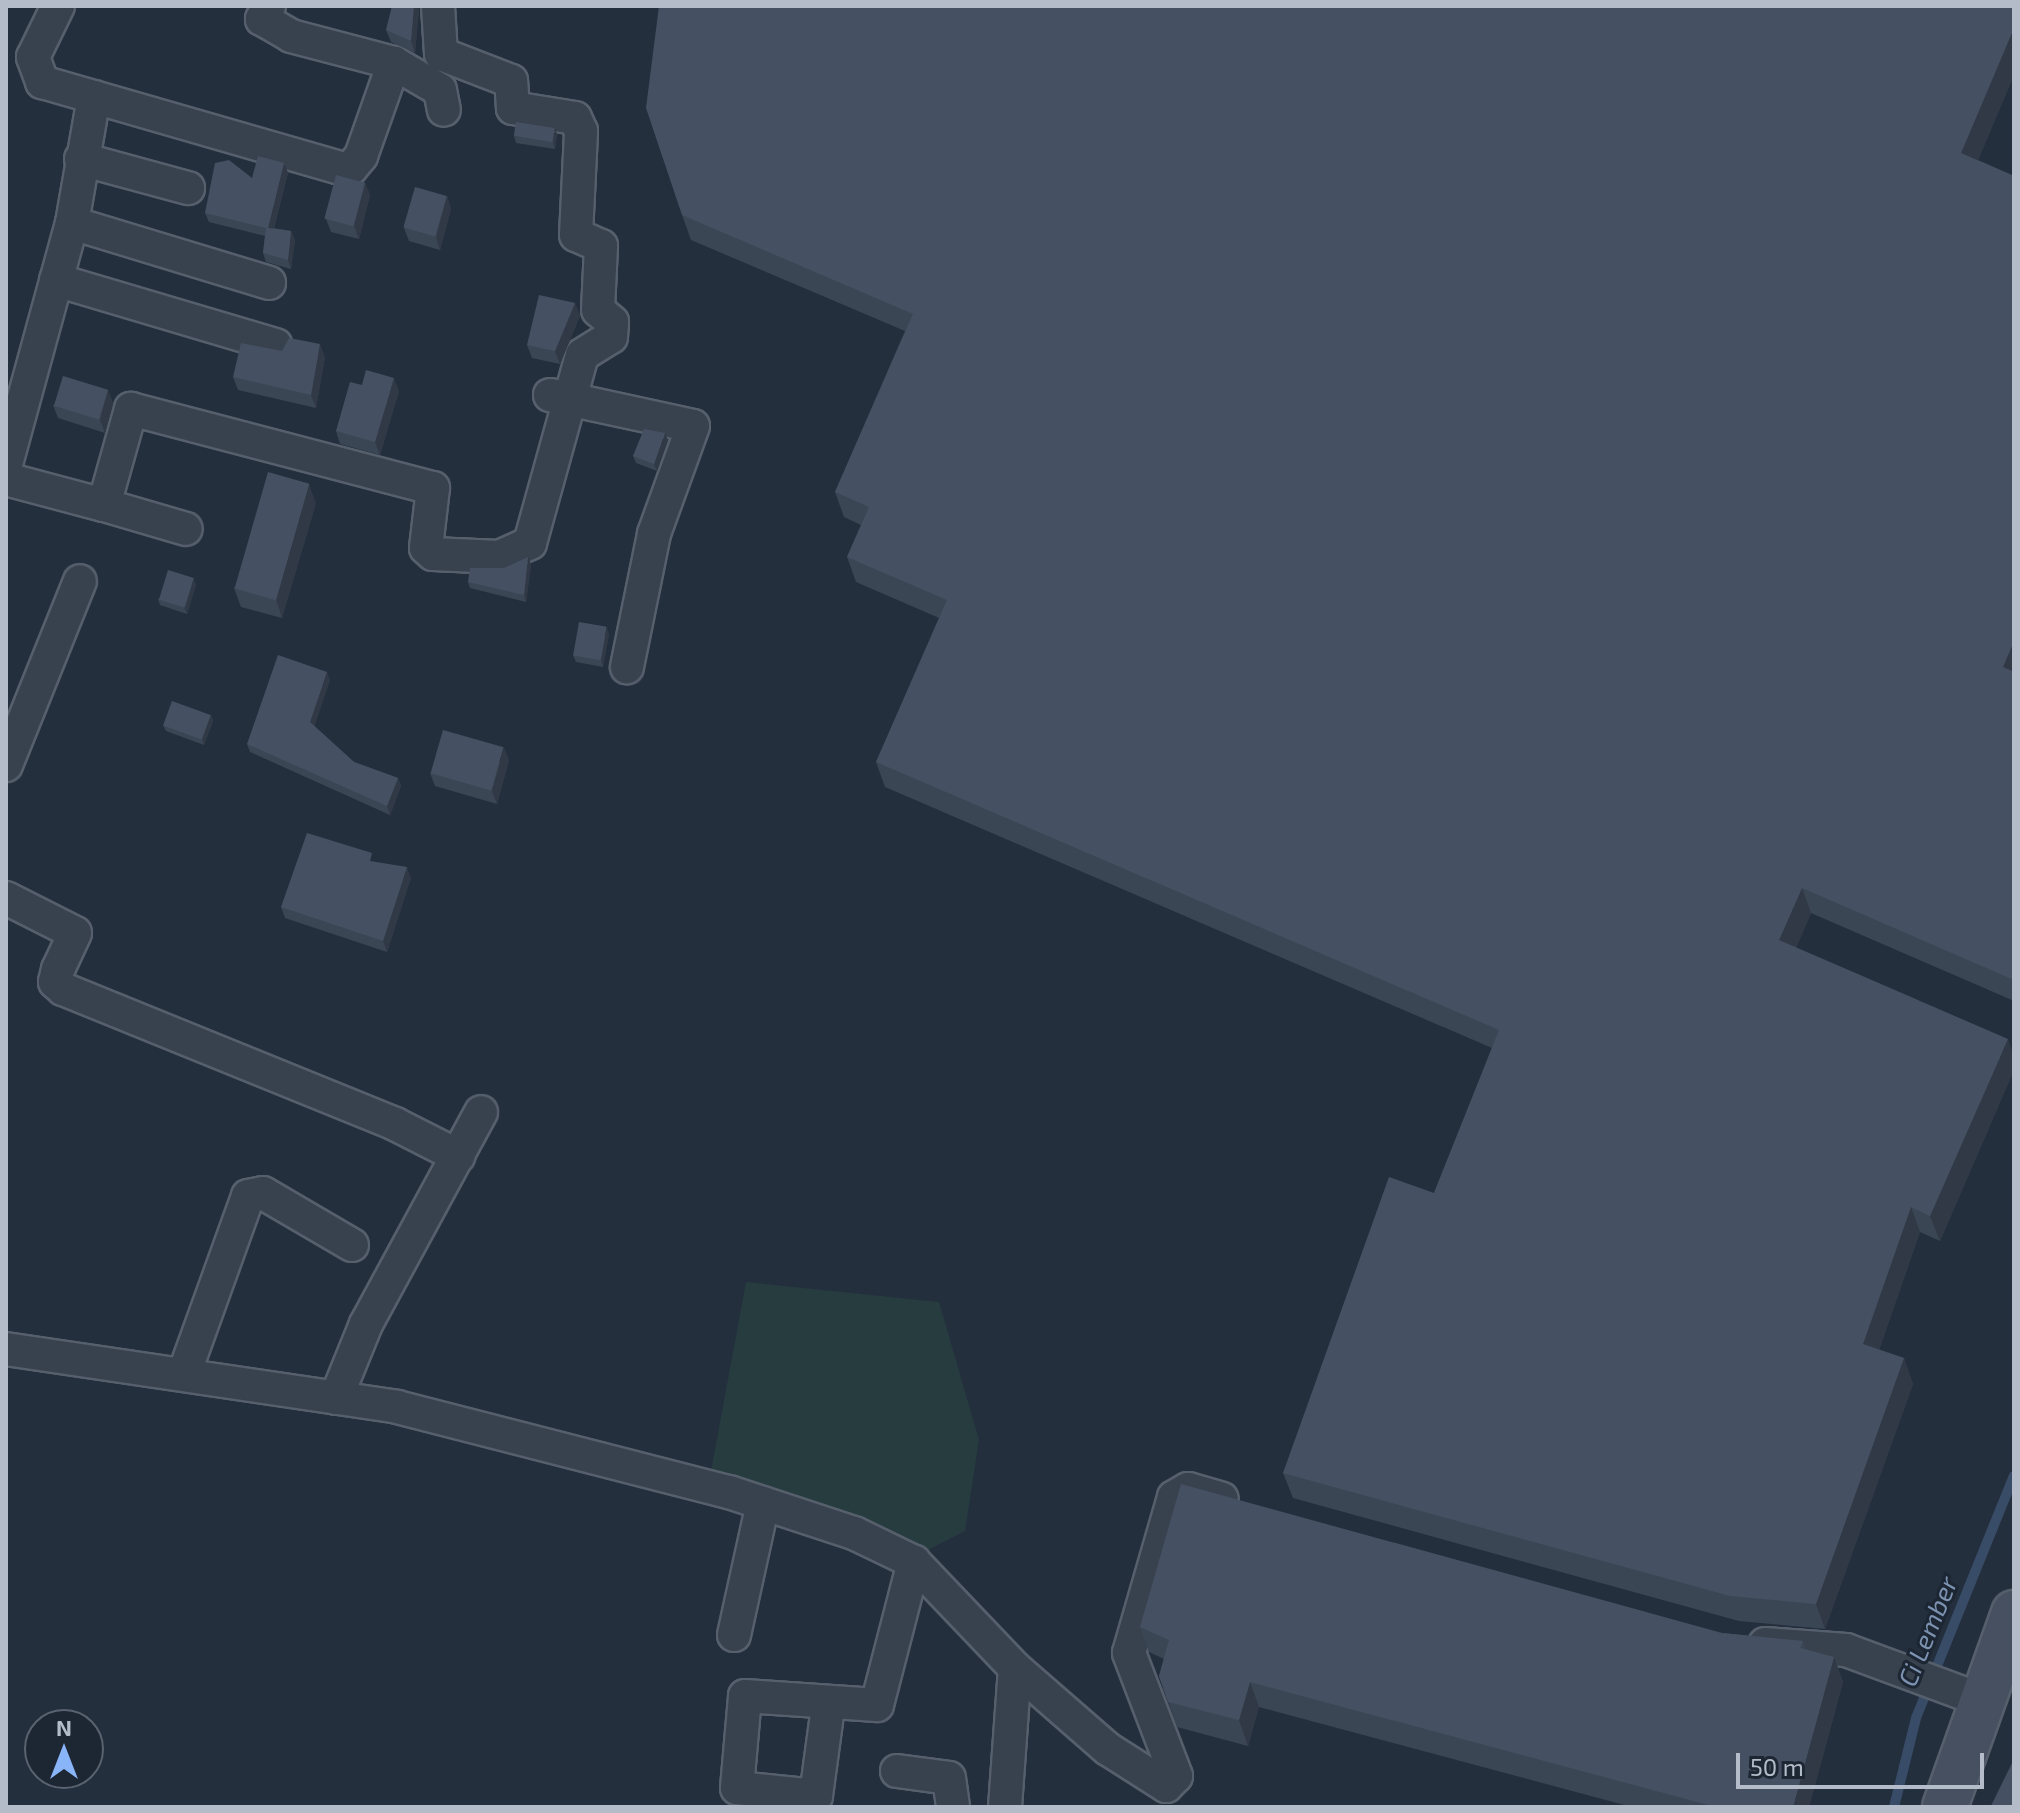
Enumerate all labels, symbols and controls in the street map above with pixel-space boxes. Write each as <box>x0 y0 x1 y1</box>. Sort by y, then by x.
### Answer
water label: Ci Lember <box>1891 1571 1963 1691</box>
north arrow <box>24 1709 104 1789</box>
text: N <box>56 1714 72 1740</box>
scale bar <box>1740 1737 1988 1787</box>
text: 50 m <box>1750 1752 1804 1781</box>

